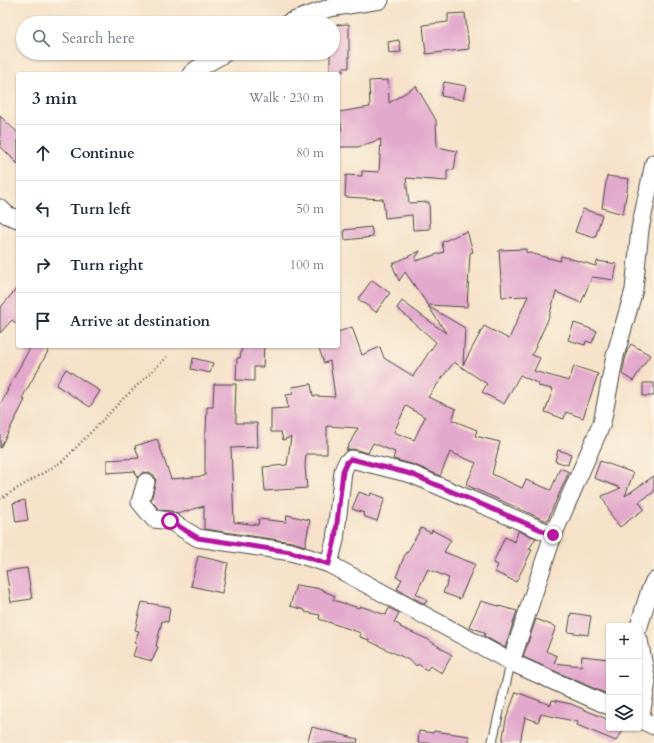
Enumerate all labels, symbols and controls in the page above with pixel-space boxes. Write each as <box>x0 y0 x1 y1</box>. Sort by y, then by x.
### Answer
search box <box>16 16 340 60</box>
icon: search <box>30 27 52 49</box>
text: Search here <box>62 28 135 48</box>
text: 3 min <box>32 87 77 110</box>
text: Walk · 230 m <box>249 89 324 107</box>
icon: ahead <box>32 142 54 164</box>
text: Continue <box>70 143 135 163</box>
text: 80 m <box>296 144 324 162</box>
icon: left <box>32 198 54 220</box>
text: Turn left <box>70 199 131 219</box>
text: 50 m <box>296 200 324 218</box>
icon: right <box>32 254 54 276</box>
text: Turn right <box>70 255 143 275</box>
text: 100 m <box>290 256 324 274</box>
icon: arrive <box>32 310 54 332</box>
text: Arrive at destination <box>70 311 210 331</box>
route start <box>161 512 179 530</box>
route end <box>544 526 562 544</box>
map controls <box>606 623 642 731</box>
button: + <box>606 623 642 659</box>
button: − <box>606 659 642 695</box>
button: layers <box>606 695 642 731</box>

